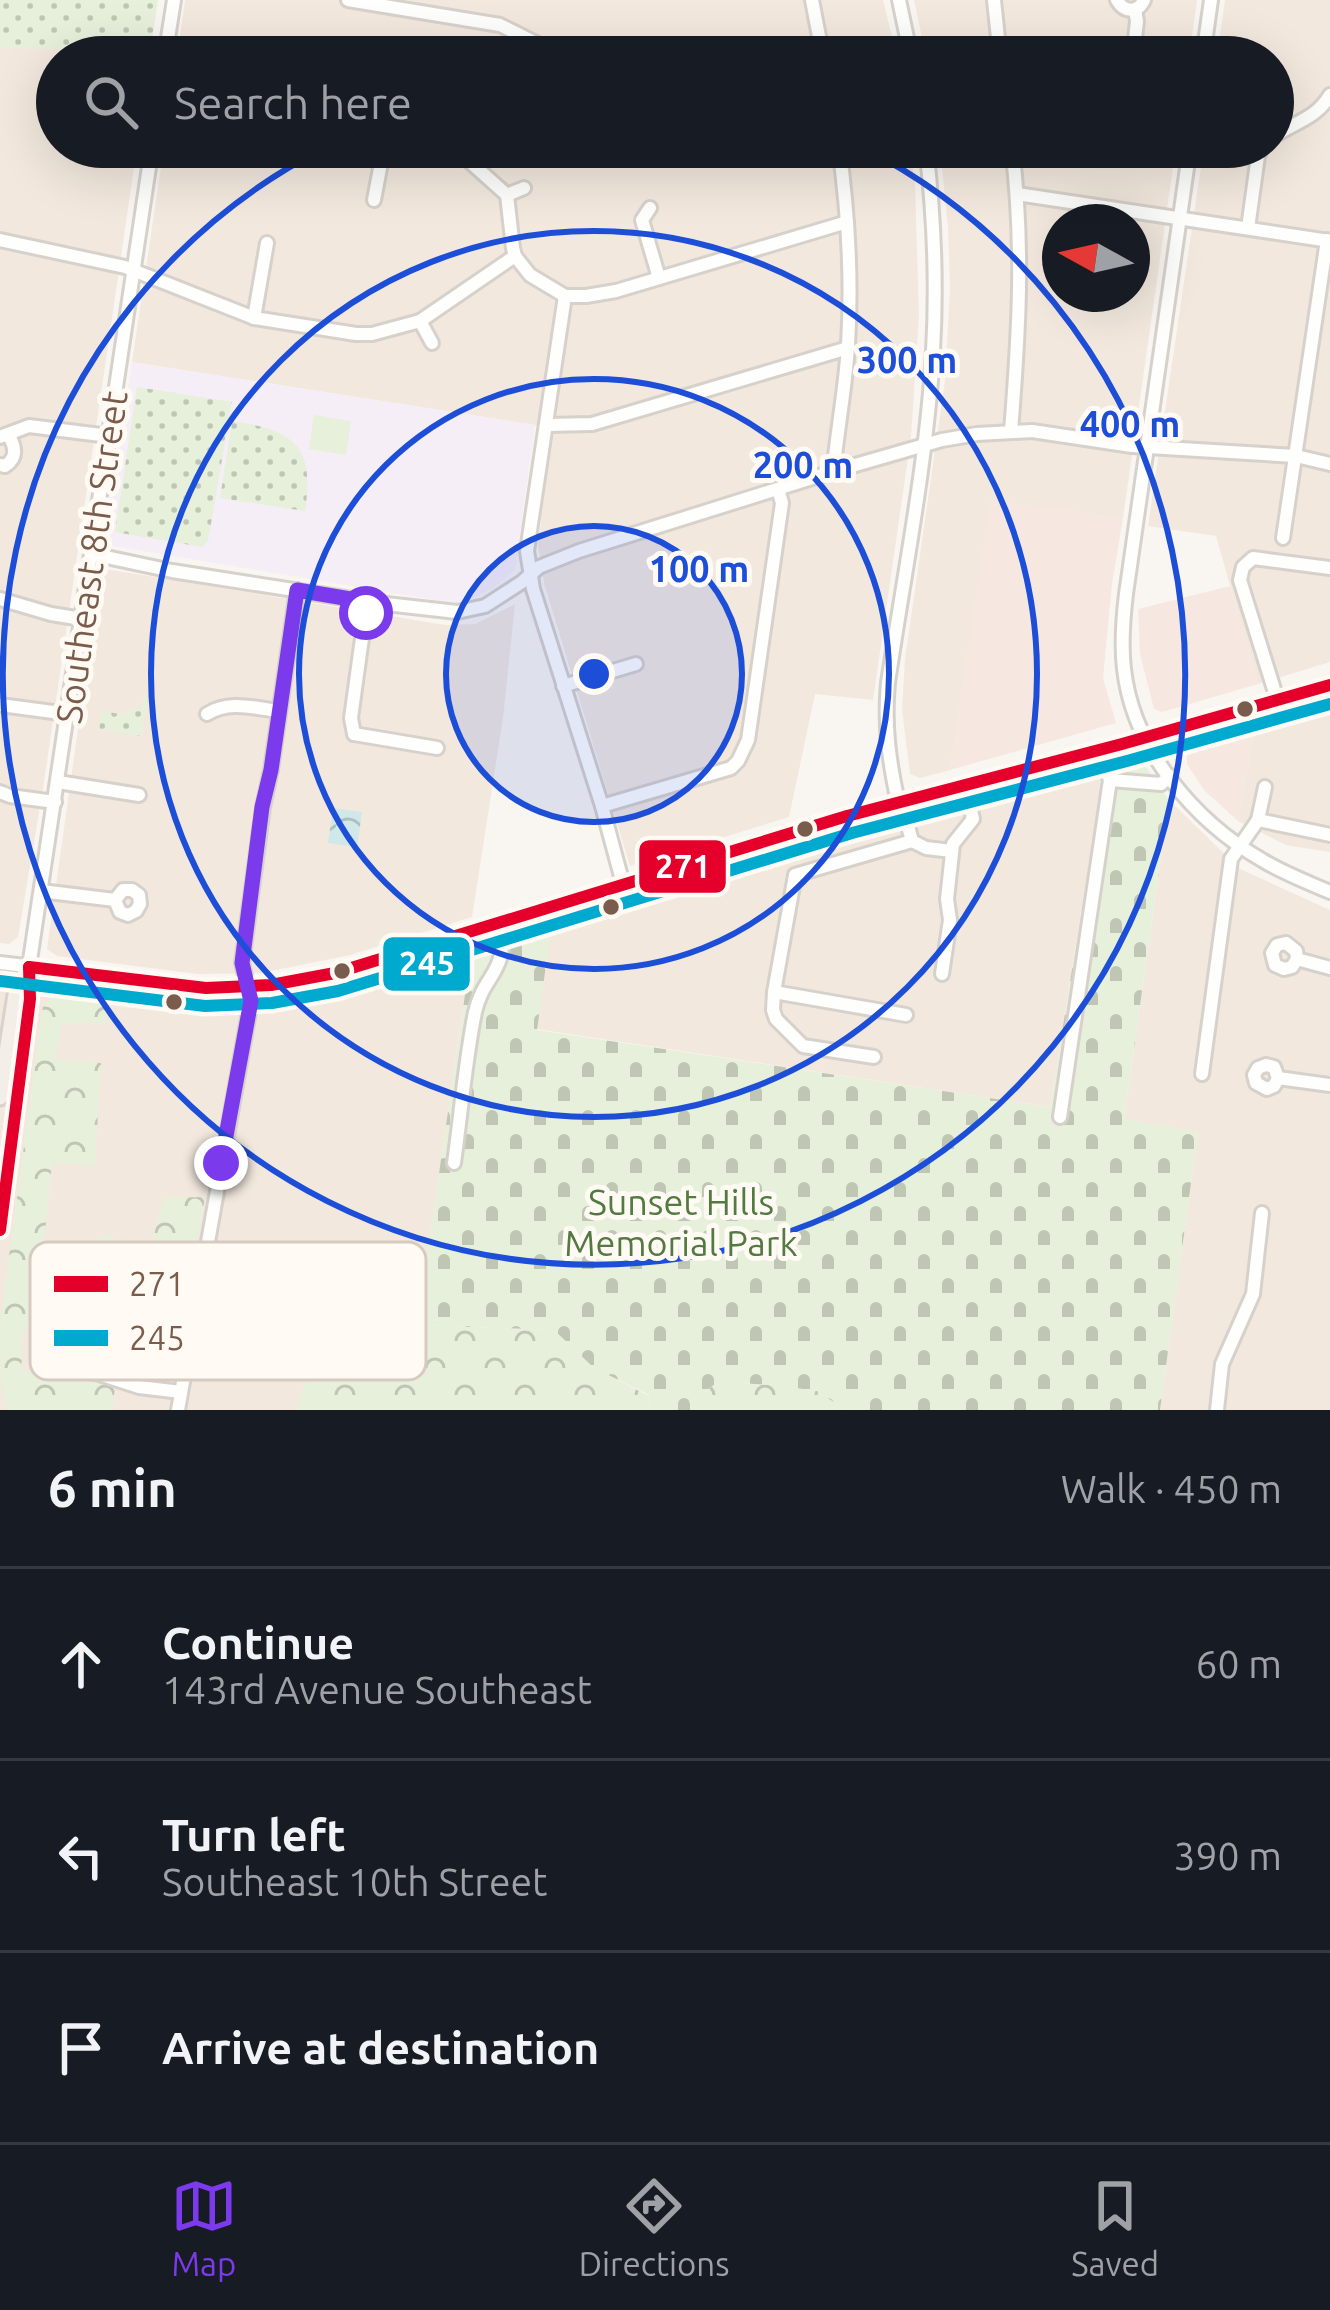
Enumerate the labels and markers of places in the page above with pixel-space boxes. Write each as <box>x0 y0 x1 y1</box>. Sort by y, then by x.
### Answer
centre of rings <box>573 653 615 695</box>
unlabelled marker <box>1234 698 1256 720</box>
unlabelled marker <box>794 818 816 840</box>
unlabelled marker <box>600 896 622 918</box>
unlabelled marker <box>331 960 353 982</box>
unlabelled marker <box>163 991 185 1013</box>

